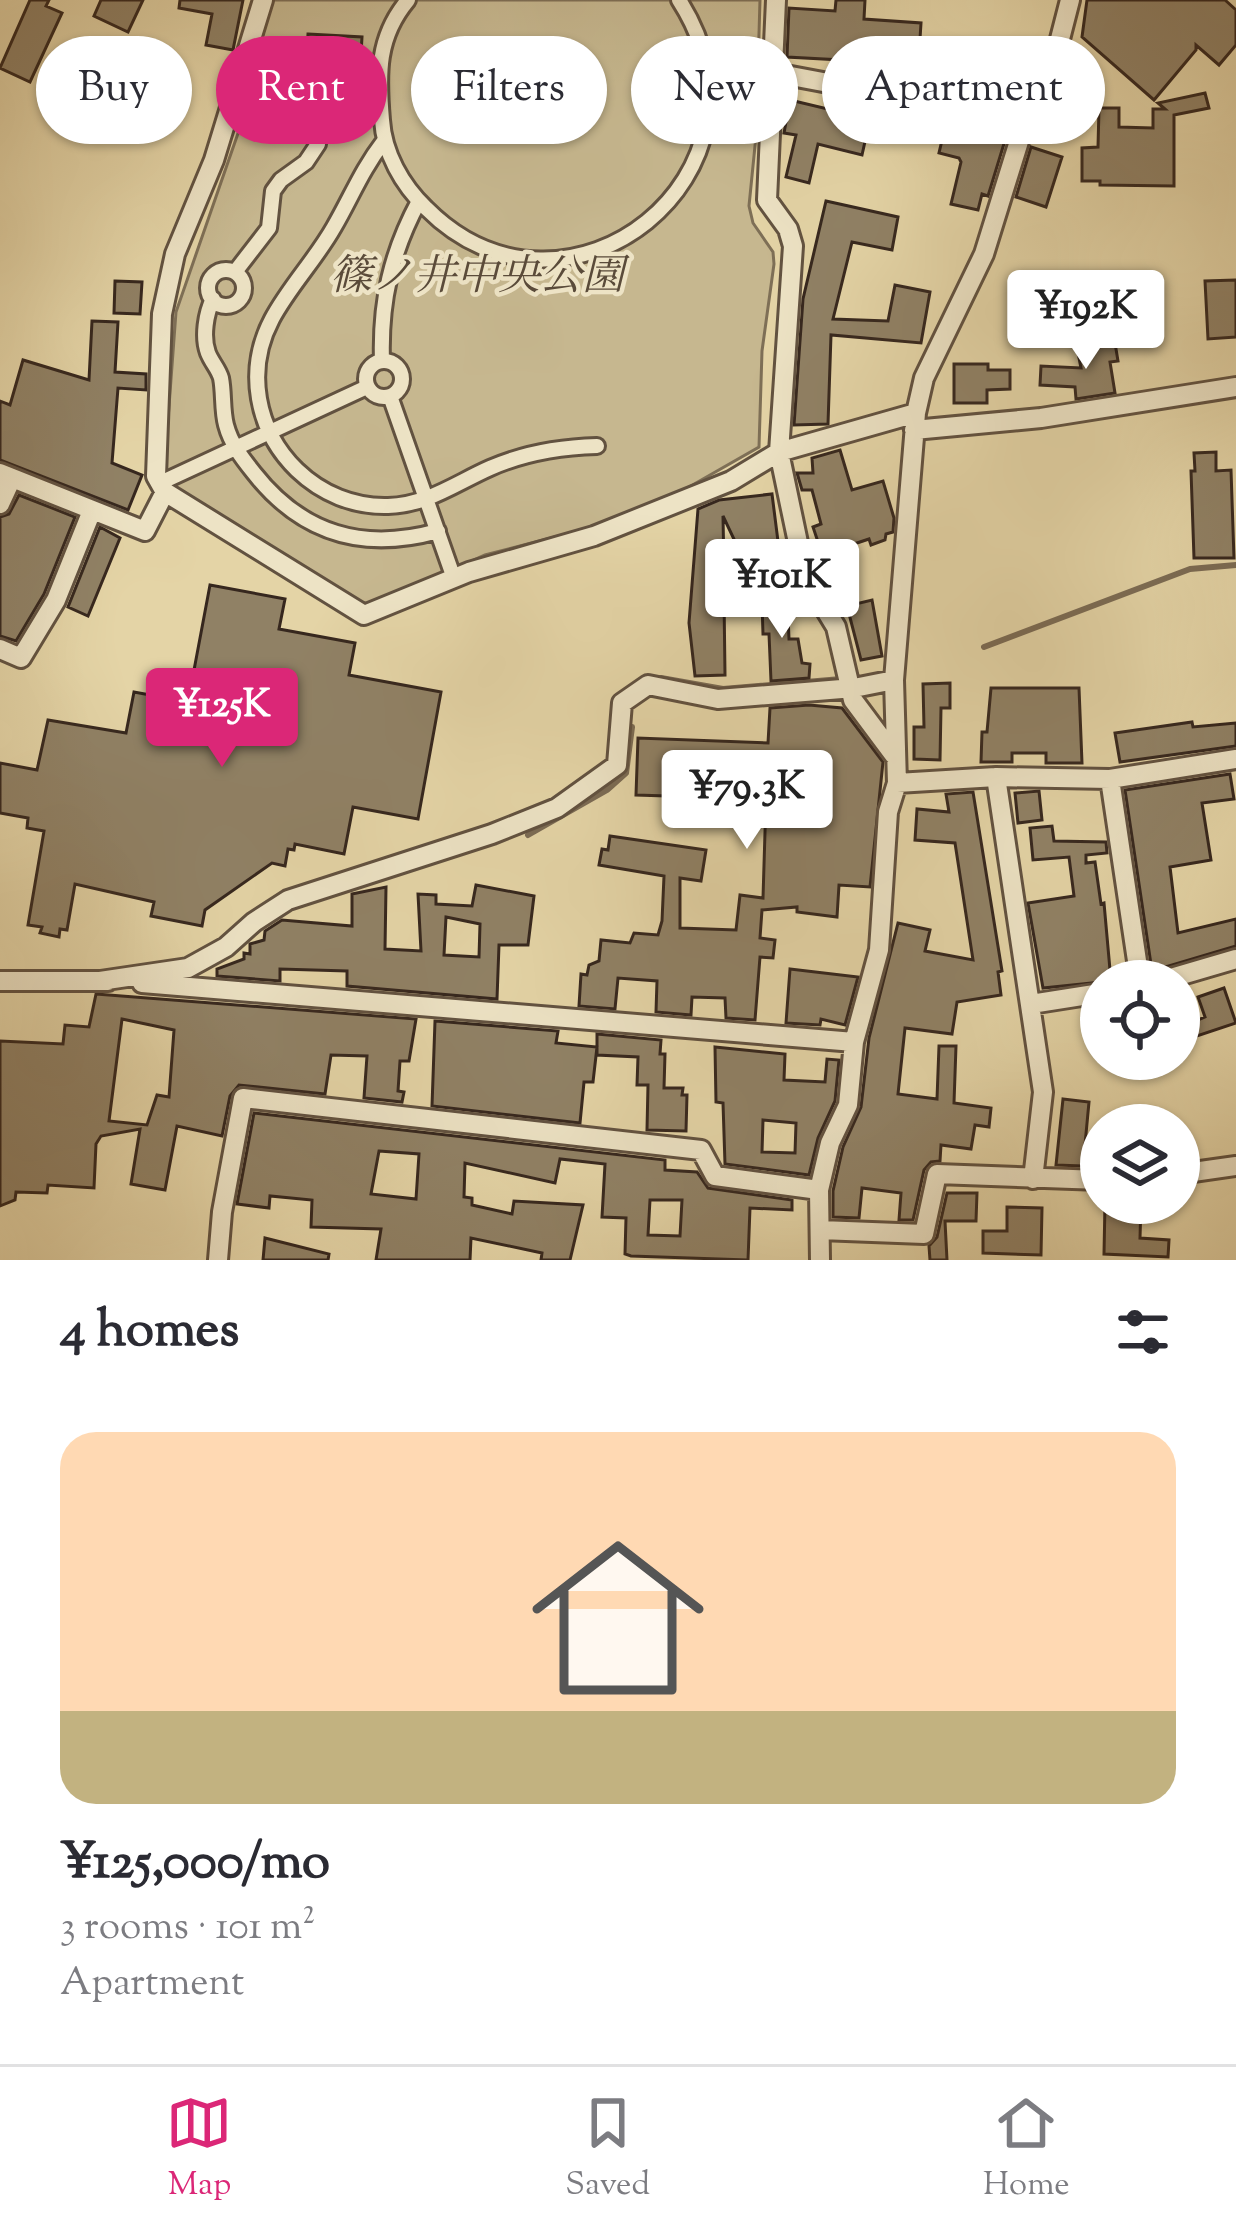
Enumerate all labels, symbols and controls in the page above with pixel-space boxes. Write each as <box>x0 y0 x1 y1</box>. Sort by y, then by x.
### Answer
chip: Buy <box>36 36 192 144</box>
chip: Rent <box>216 36 387 144</box>
chip: Filters <box>411 36 607 144</box>
chip: New <box>631 36 798 144</box>
chip: Apartment <box>822 36 1105 144</box>
park label: 篠ノ井中央公園 <box>330 249 630 309</box>
pin: ¥192K <box>1002 270 1170 372</box>
text: ¥192K <box>1034 281 1138 337</box>
pin: ¥101K <box>698 539 866 641</box>
text: ¥101K <box>732 550 832 606</box>
pin: ¥125K <box>138 668 306 770</box>
text: ¥125K <box>173 679 271 735</box>
pin: ¥79.3K <box>649 750 845 852</box>
text: ¥79.3K <box>689 761 805 817</box>
map controls <box>1080 960 1200 1224</box>
button: locate <box>1080 960 1200 1080</box>
button: layers <box>1080 1104 1200 1224</box>
text: 4 homes <box>60 1296 239 1369</box>
icon: filters <box>1110 1299 1176 1365</box>
icon: home <box>510 1510 726 1726</box>
text: ¥125,000/mo <box>60 1828 330 1901</box>
text: 3 rooms · 101 m² <box>60 1901 315 1957</box>
text: Apartment <box>60 1957 244 2013</box>
tab: Map <box>166 2090 232 2210</box>
tab: Saved <box>565 2090 650 2210</box>
tab: Home <box>983 2090 1070 2210</box>

